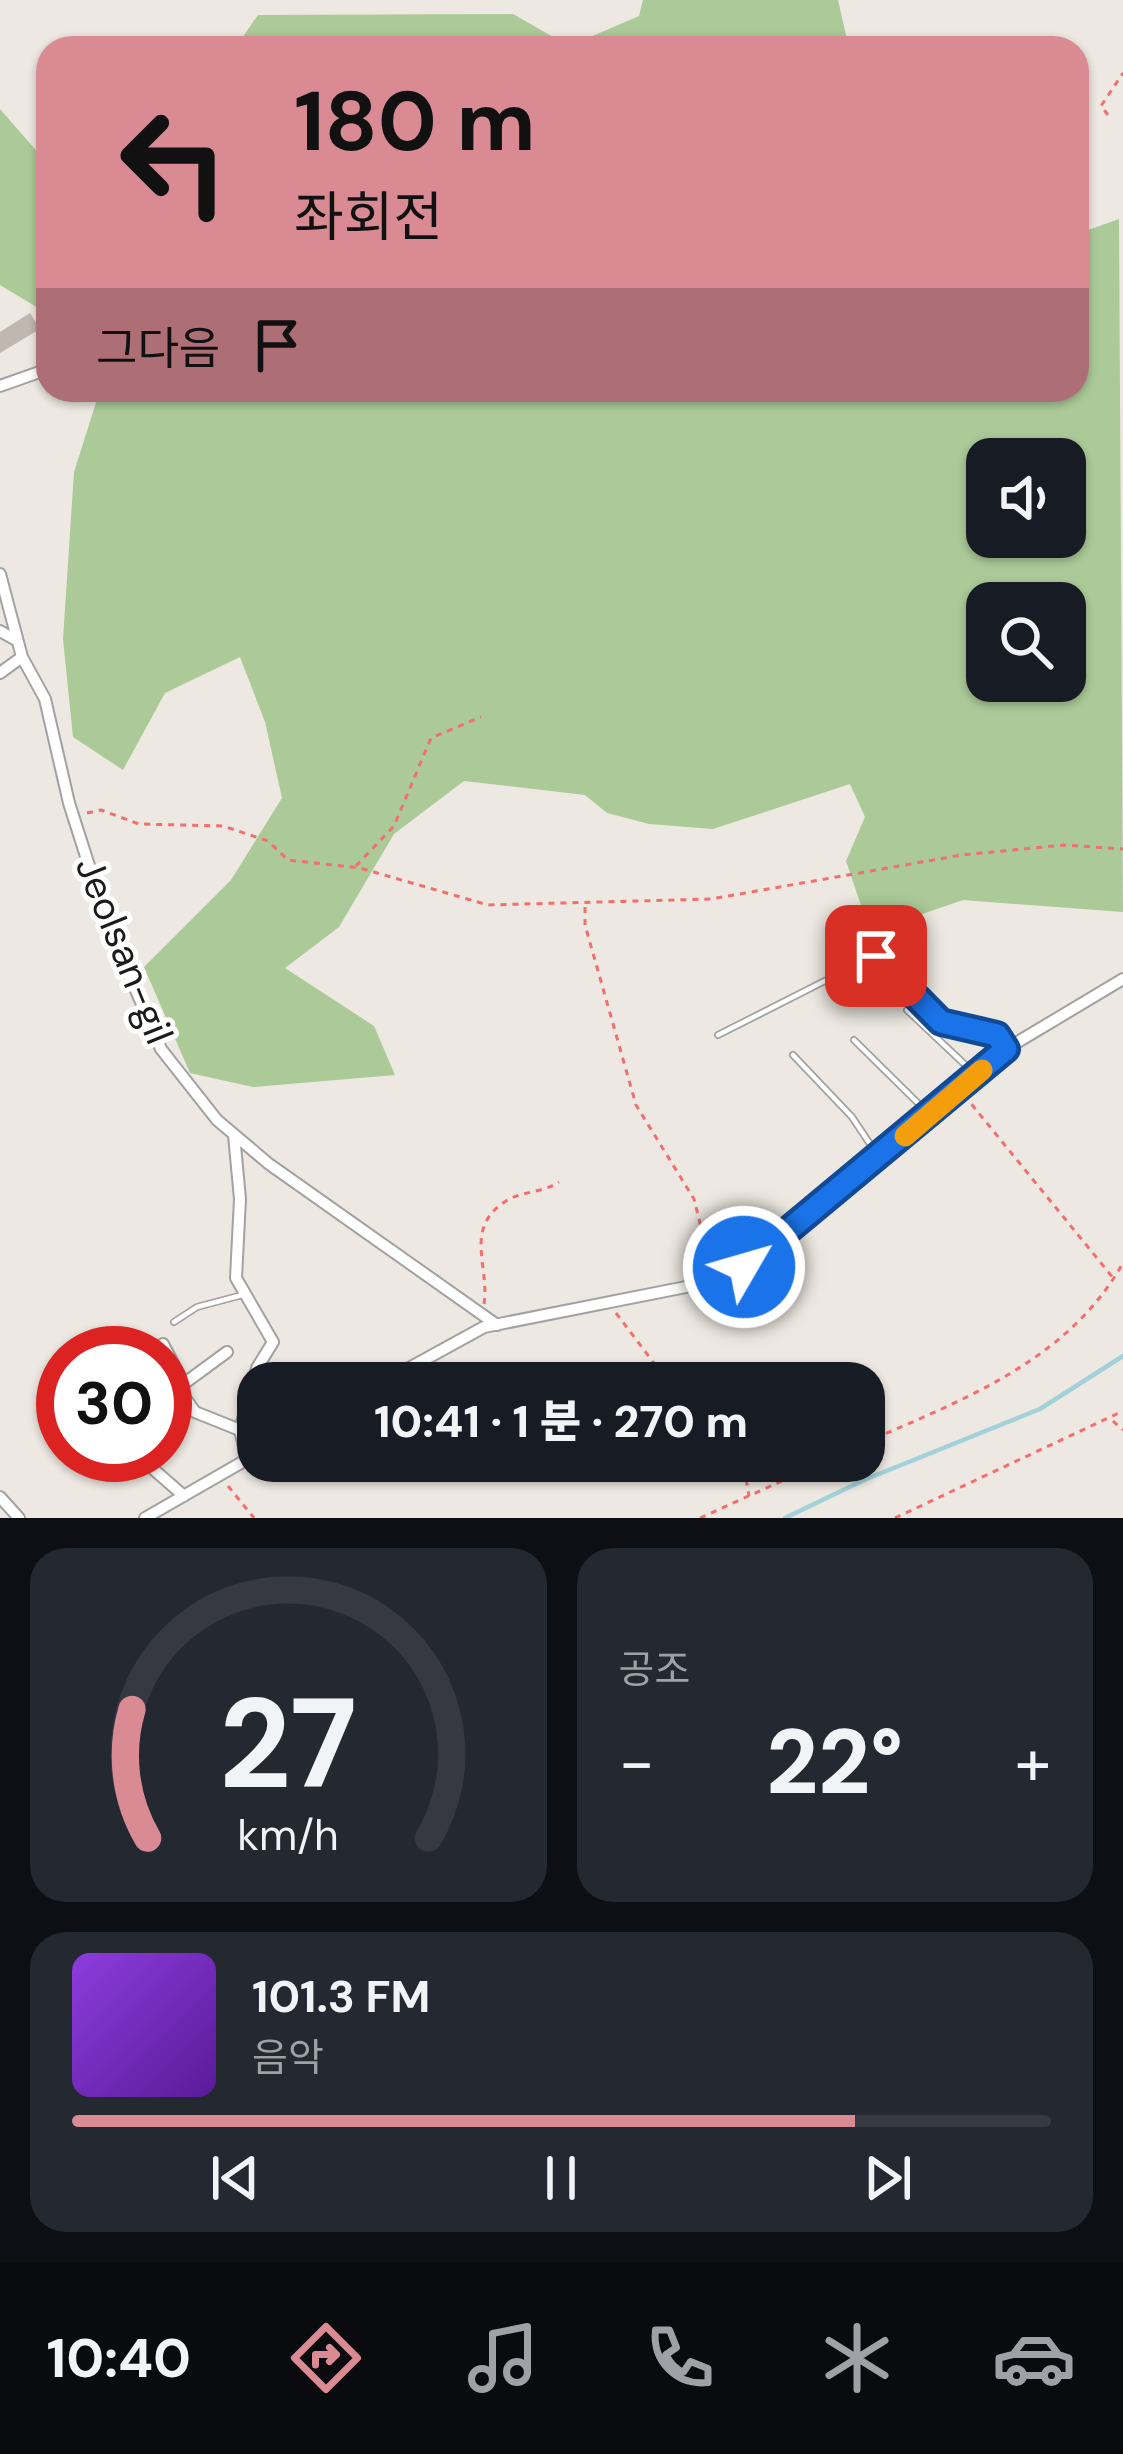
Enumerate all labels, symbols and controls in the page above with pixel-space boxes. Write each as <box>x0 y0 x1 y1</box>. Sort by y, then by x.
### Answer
text: 180 m <box>294 67 536 176</box>
icon: left <box>96 84 252 240</box>
text: 좌회전 <box>294 182 443 253</box>
icon: arrive <box>244 312 310 378</box>
text: 그다음 <box>96 319 220 378</box>
map controls <box>966 438 1086 702</box>
button: sound <box>966 438 1086 558</box>
button: search <box>966 582 1086 702</box>
street label: Jeolsan-gil <box>64 849 185 1051</box>
pin <box>825 905 927 1007</box>
icon: arrive <box>843 923 909 989</box>
position arrow <box>681 1204 807 1330</box>
speed limit sign: 30 <box>36 1326 192 1482</box>
text: 10:41 · 1 분 · 270 m <box>374 1392 748 1451</box>
text: 공조 <box>619 1644 690 1695</box>
text: 27 <box>219 1663 357 1826</box>
text: 22° <box>766 1704 903 1821</box>
text: − <box>619 1720 655 1805</box>
text: + <box>1015 1720 1051 1805</box>
text: km/h <box>238 1807 339 1863</box>
text: 101.3 FM <box>252 1967 430 2026</box>
text: 음악 <box>252 2032 324 2083</box>
icon: previous <box>202 2145 268 2211</box>
icon: pause <box>528 2145 594 2211</box>
icon: next <box>855 2145 921 2211</box>
icon: directions <box>284 2316 368 2400</box>
icon: music <box>461 2316 545 2400</box>
icon: phone <box>638 2316 722 2400</box>
icon: climate <box>815 2316 899 2400</box>
icon: car <box>992 2316 1076 2400</box>
text: 10:40 <box>47 2323 191 2394</box>

